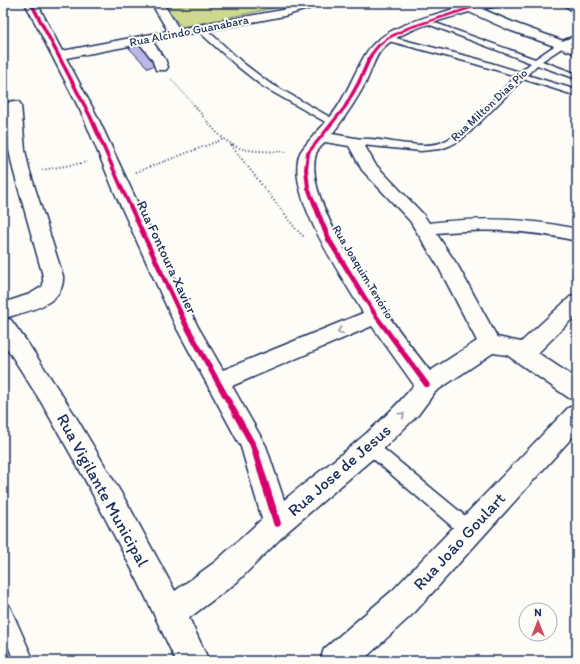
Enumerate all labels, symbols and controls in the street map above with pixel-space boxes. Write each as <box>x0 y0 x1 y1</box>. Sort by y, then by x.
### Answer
street label: Rua Alcindo Guanabara <box>128 12 251 49</box>
street label: Rua Milton Dias Pio <box>448 66 530 144</box>
street label: Rua Fontoura Xavier <box>133 198 201 317</box>
street label: Rua Joaquim Tenório <box>330 223 396 321</box>
one-way arrow <box>336 326 344 334</box>
street label: Rua Vigilante Municipal <box>53 410 153 570</box>
one-way arrow <box>397 412 405 420</box>
street label: Rua Jose de Jesus <box>283 420 395 520</box>
street label: Rua Joāo Goulart <box>409 488 509 594</box>
north arrow <box>518 602 558 642</box>
text: N <box>534 606 542 619</box>

